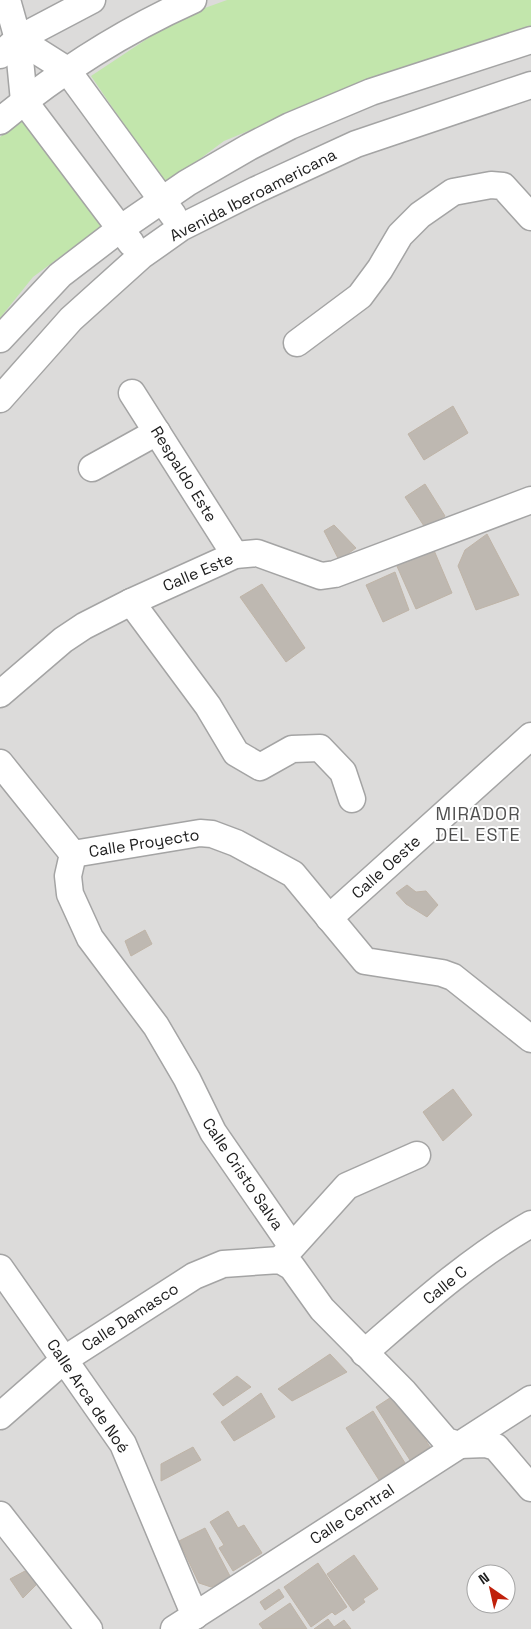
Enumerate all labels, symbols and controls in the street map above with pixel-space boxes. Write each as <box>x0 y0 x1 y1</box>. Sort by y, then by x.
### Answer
street label: Avenida Iberoamericana <box>166 144 340 246</box>
street label: Respaldo Este <box>146 422 222 526</box>
street label: Calle Este <box>160 548 236 596</box>
district label: MIRADOR DEL ESTE <box>435 802 521 846</box>
street label: Calle Proyecto <box>87 824 201 862</box>
street label: Calle Oeste <box>347 830 425 904</box>
street label: Calle Cristo Salva <box>198 1114 288 1234</box>
street label: Calle C <box>419 1261 471 1309</box>
street label: Calle Damasco <box>78 1278 182 1356</box>
street label: Calle Arca de Noé <box>42 1335 134 1457</box>
street label: Calle Central <box>306 1479 398 1549</box>
north arrow <box>466 1564 516 1614</box>
text: N <box>475 1568 493 1588</box>

